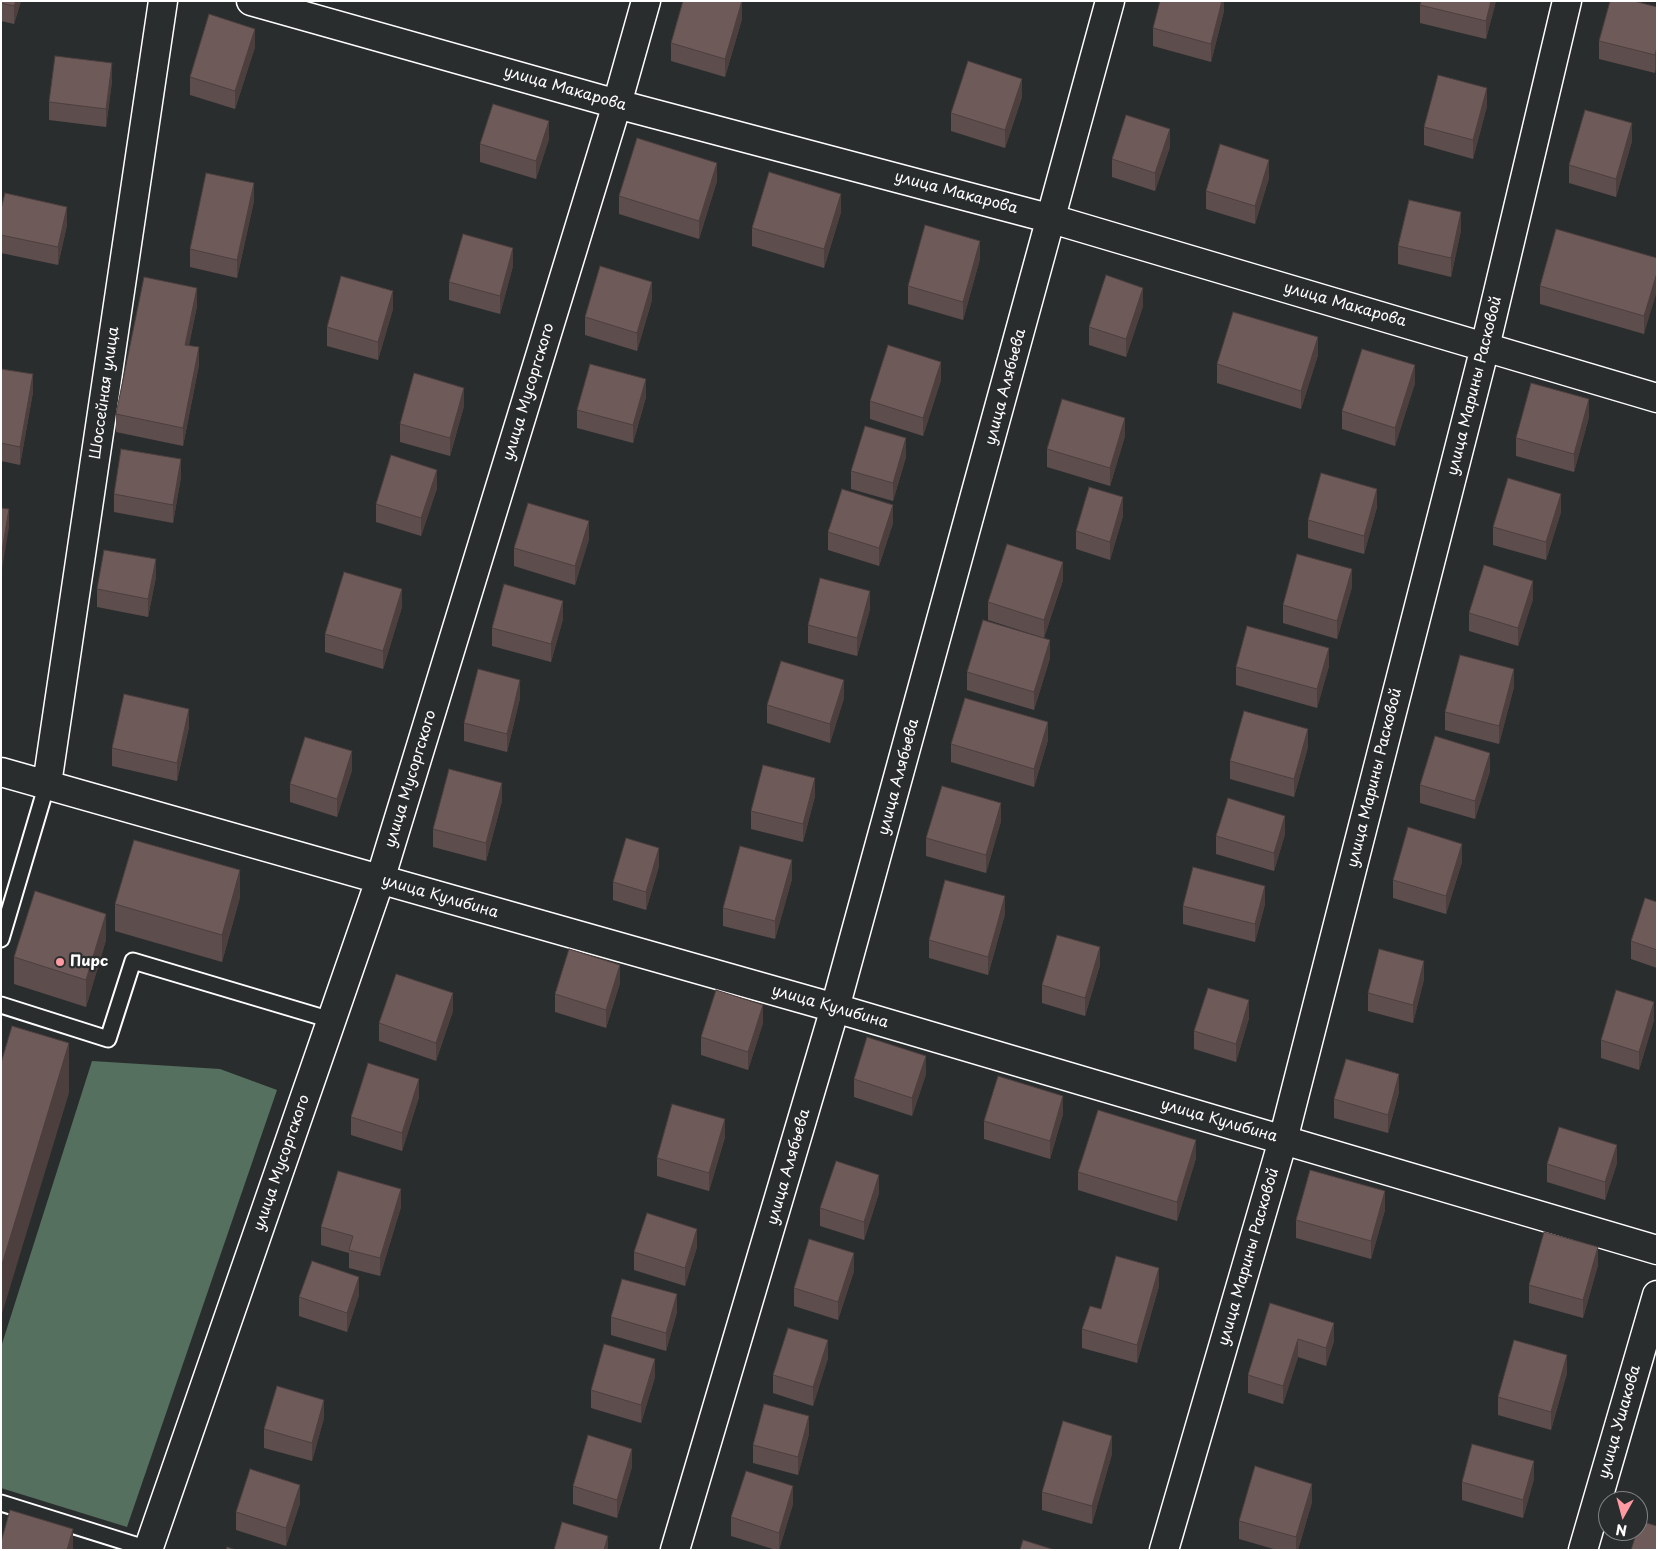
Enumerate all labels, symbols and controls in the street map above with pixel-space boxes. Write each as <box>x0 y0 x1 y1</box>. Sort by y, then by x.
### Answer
street label: улица Макарова <box>502 63 628 115</box>
street label: улица Макарова <box>892 168 1020 218</box>
street label: улица Макарова <box>1282 279 1408 331</box>
street label: улица Марины Расковой <box>1444 295 1506 477</box>
street label: улица Мусоргского <box>499 321 559 463</box>
street label: Шоссейная улица <box>87 326 123 460</box>
street label: улица Алябьева <box>982 327 1030 447</box>
street label: улица Марины Расковой <box>1344 687 1406 869</box>
street label: улица Мусоргского <box>381 708 441 850</box>
street label: улица Алябьева <box>875 717 923 837</box>
street label: улица Кулибина <box>380 872 500 922</box>
place label: Пирс <box>70 953 108 971</box>
marker: Пирс <box>54 956 66 968</box>
street label: улица Кулибина <box>770 982 890 1032</box>
street label: улица Мусоргского <box>250 1092 314 1234</box>
street label: улица Кулибина <box>1159 1096 1279 1146</box>
street label: улица Алябьева <box>764 1107 814 1227</box>
street label: улица Марины Расковой <box>1215 1166 1283 1348</box>
street label: улица Ушакова <box>1595 1363 1645 1481</box>
north arrow <box>1598 1491 1648 1541</box>
text: N <box>1614 1519 1628 1541</box>

